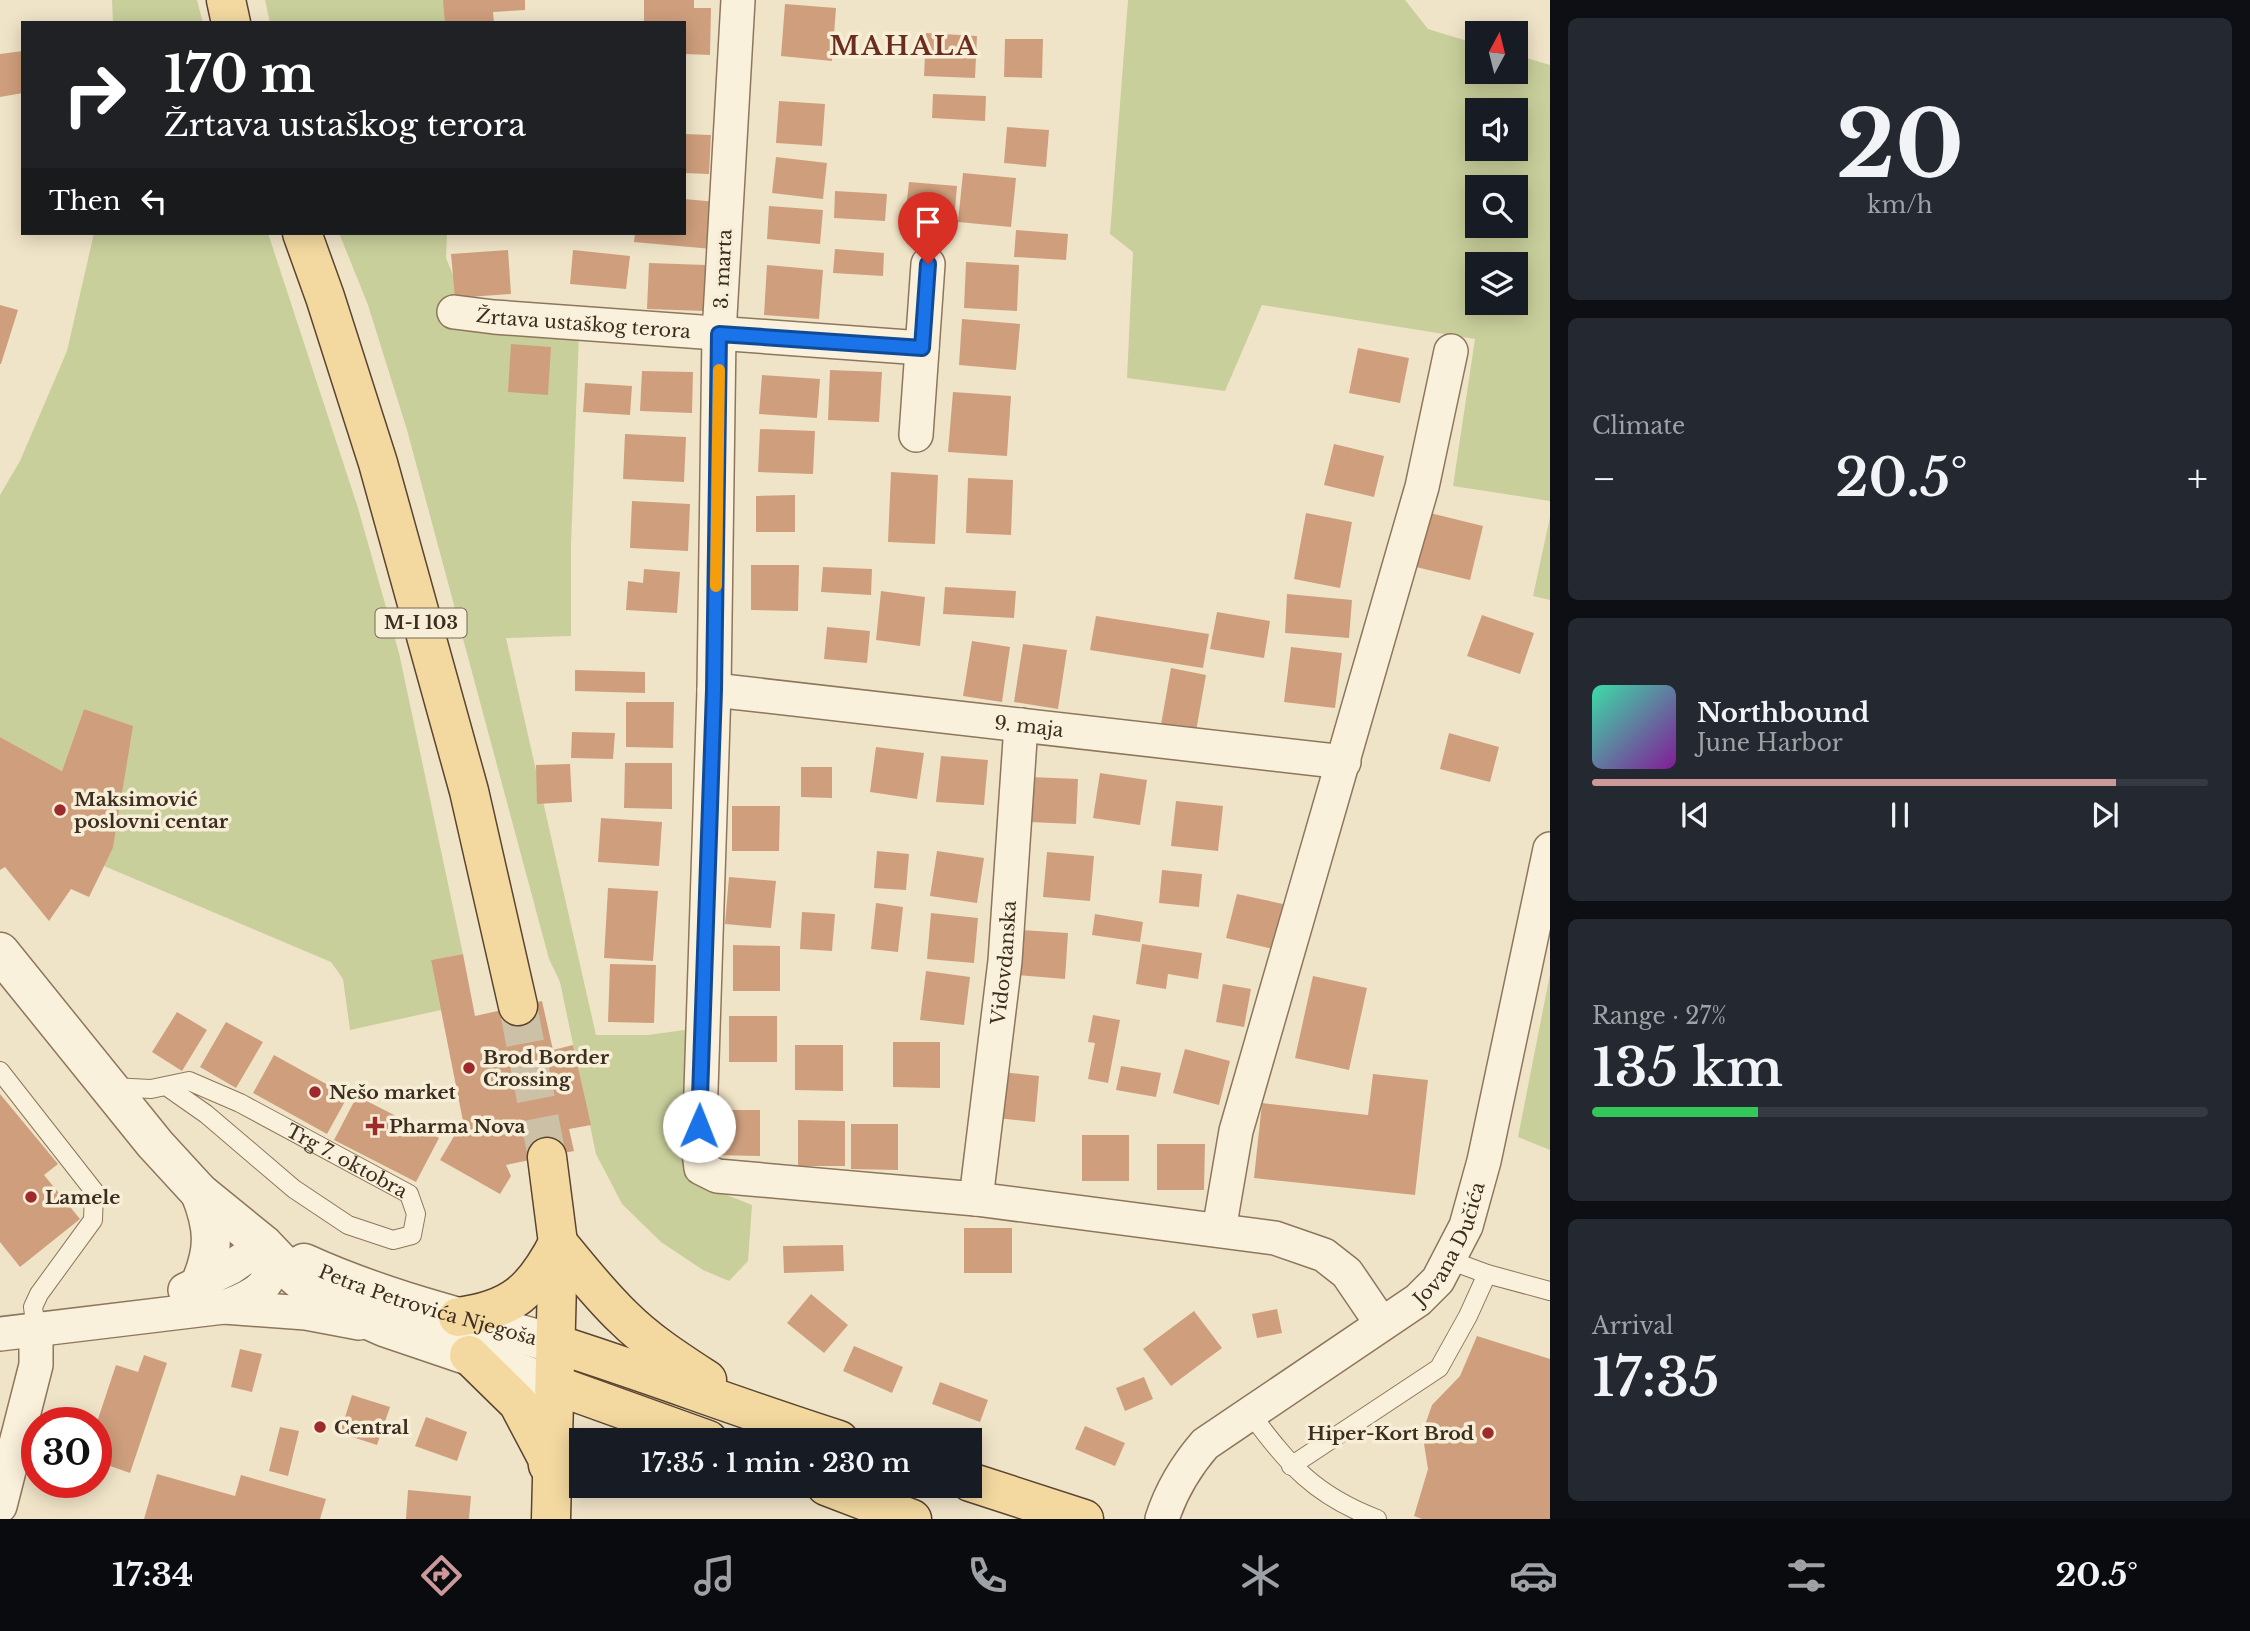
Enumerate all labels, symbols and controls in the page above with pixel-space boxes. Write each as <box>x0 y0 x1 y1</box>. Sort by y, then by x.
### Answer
north arrow <box>1465 21 1528 84</box>
map controls <box>1465 21 1528 315</box>
district label: MAHALA <box>829 30 979 62</box>
text: 170 m <box>164 44 315 105</box>
icon: right <box>49 49 140 140</box>
text: 20 <box>1836 89 1964 202</box>
button: sound <box>1465 98 1528 161</box>
text: Žrtava ustaškog terora <box>164 105 526 145</box>
button: search <box>1465 175 1528 238</box>
icon: left <box>135 182 173 220</box>
text: Then <box>49 185 121 217</box>
text: km/h <box>1867 191 1933 219</box>
pin <box>898 192 958 264</box>
icon: arrive <box>909 203 947 241</box>
street label: 3. marta <box>709 228 737 309</box>
button: layers <box>1465 252 1528 315</box>
street label: Žrtava ustaškog terora <box>475 303 692 343</box>
text: Climate <box>1592 412 1685 440</box>
text: 20.5° <box>1835 446 1968 510</box>
text: − <box>1592 455 1616 502</box>
text: + <box>2187 455 2208 502</box>
road number: M-I 103 <box>376 608 466 638</box>
text: Northbound <box>1697 697 1869 729</box>
street label: 9. maja <box>993 711 1065 741</box>
text: June Harbor <box>1697 729 1843 757</box>
place label: Maksimović poslovni centar <box>74 788 229 833</box>
icon: previous <box>1676 796 1714 834</box>
icon: pause <box>1881 796 1919 834</box>
icon: next <box>2086 796 2124 834</box>
marker: Maksimović poslovni centar <box>52 802 68 818</box>
street label: Vidovdanska <box>986 899 1021 1027</box>
text: Range · 27% <box>1592 1002 1726 1030</box>
text: 135 km <box>1592 1036 1783 1100</box>
place label: Brod Border Crossing <box>483 1046 610 1091</box>
marker: Brod Border Crossing <box>461 1060 477 1076</box>
place label: Nešo market <box>329 1081 457 1104</box>
marker: Nešo market <box>307 1084 323 1100</box>
position arrow <box>662 1089 736 1163</box>
place label: Pharma Nova <box>389 1115 526 1138</box>
marker: Pharma Nova <box>367 1118 383 1134</box>
street label: Trg 7. oktobra <box>282 1119 412 1203</box>
street label: Jovana Dučića <box>1406 1179 1489 1312</box>
place label: Lamele <box>45 1186 120 1209</box>
marker: Lamele <box>23 1189 39 1205</box>
street label: Petra Petrovića Njegoša <box>315 1259 540 1350</box>
text: Arrival <box>1592 1312 1673 1340</box>
text: 17:35 <box>1592 1346 1719 1410</box>
speed limit sign: 30 <box>21 1407 112 1498</box>
place label: Central <box>334 1416 409 1439</box>
marker: Central <box>312 1419 328 1435</box>
place label: Hiper-Kort Brod <box>1307 1422 1474 1445</box>
marker: Hiper-Kort Brod <box>1480 1425 1496 1441</box>
text: 17:35 · 1 min · 230 m <box>641 1447 910 1479</box>
icon: directions <box>417 1551 466 1600</box>
icon: music <box>690 1551 739 1600</box>
icon: phone <box>963 1551 1012 1600</box>
icon: climate <box>1236 1551 1285 1600</box>
icon: car <box>1509 1551 1558 1600</box>
icon: filters <box>1782 1551 1831 1600</box>
text: 17:34 <box>112 1555 193 1595</box>
text: 20.5° <box>2056 1555 2138 1595</box>

